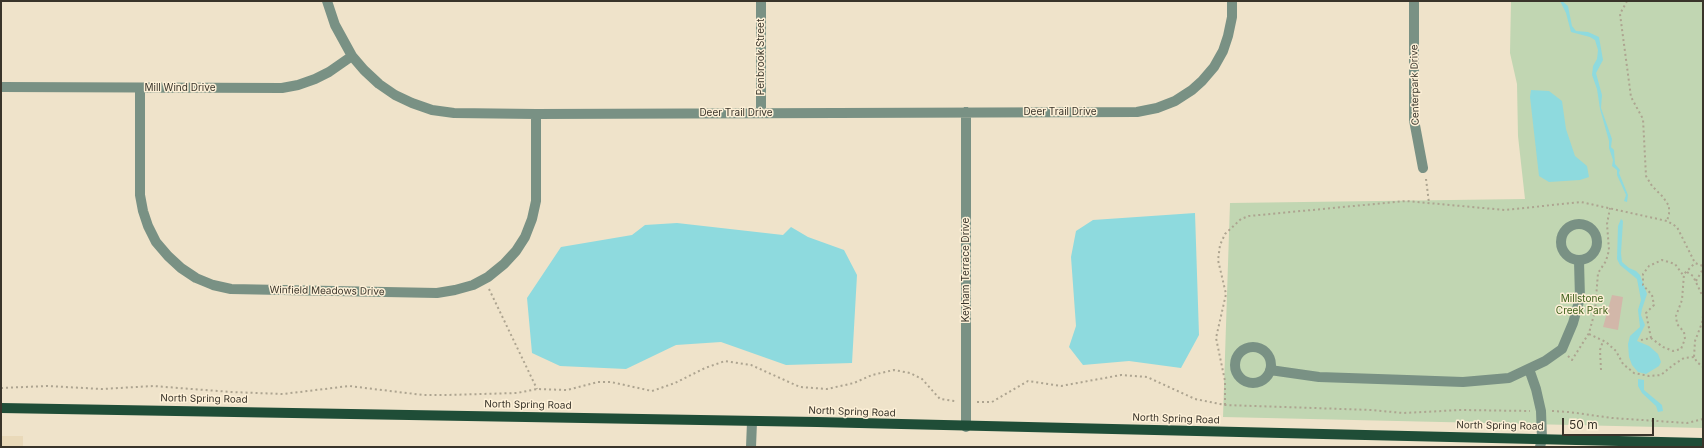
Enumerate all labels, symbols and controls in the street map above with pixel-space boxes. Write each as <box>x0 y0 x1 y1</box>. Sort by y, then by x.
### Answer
street label: Penbrook Street <box>755 19 767 95</box>
street label: Centerpark Drive <box>1408 44 1422 126</box>
street label: Mill Wind Drive <box>144 82 216 94</box>
street label: Deer Trail Drive <box>1023 106 1097 118</box>
street label: Deer Trail Drive <box>699 107 773 119</box>
street label: Keyham Terrace Drive <box>960 218 972 322</box>
street label: Winfield Meadows Drive <box>269 284 385 298</box>
park label: Millstone Creek Park <box>1556 293 1608 316</box>
street label: North Spring Road <box>160 392 248 406</box>
street label: North Spring Road <box>484 398 572 412</box>
street label: North Spring Road <box>808 404 896 420</box>
scale bar <box>1564 410 1656 436</box>
street label: North Spring Road <box>1132 411 1220 427</box>
text: 50 m <box>1569 417 1598 432</box>
street label: North Spring Road <box>1456 419 1544 433</box>

